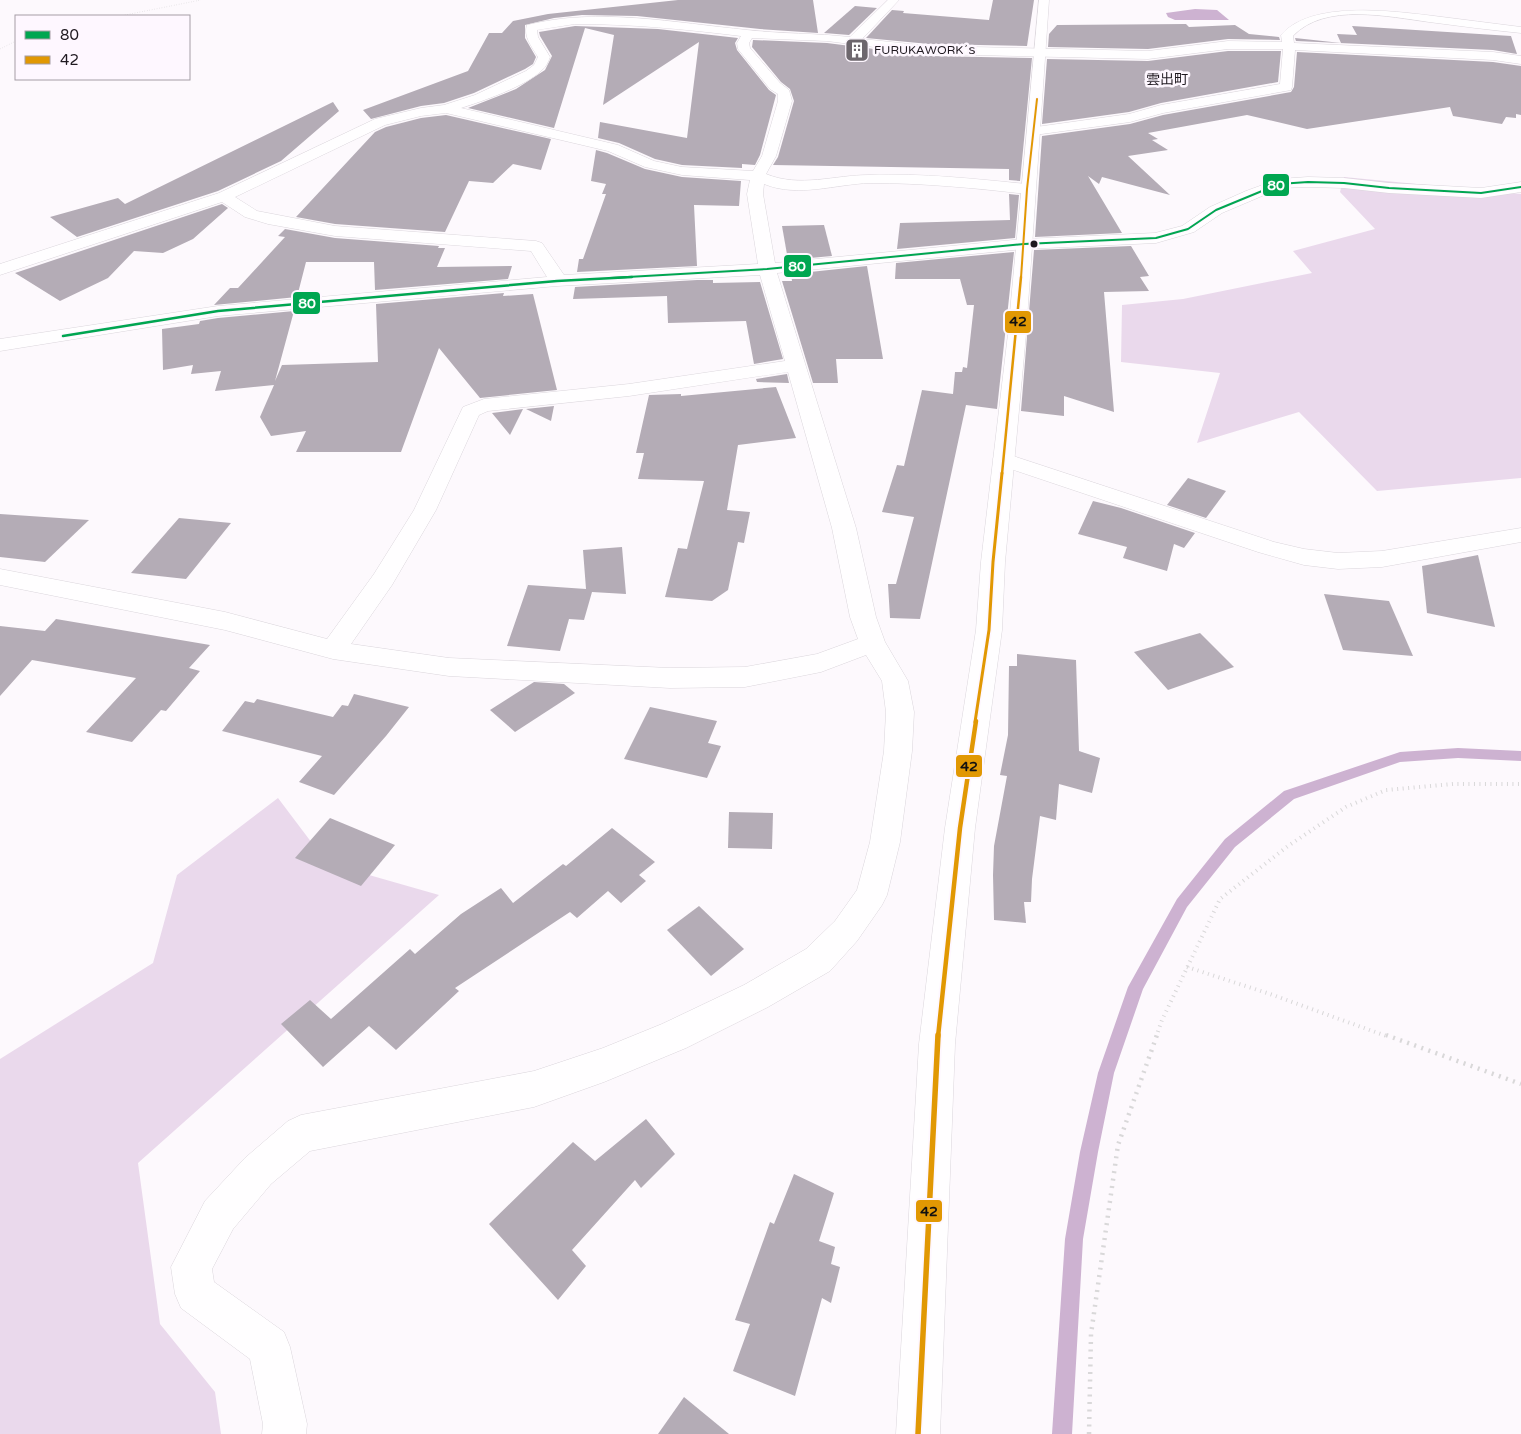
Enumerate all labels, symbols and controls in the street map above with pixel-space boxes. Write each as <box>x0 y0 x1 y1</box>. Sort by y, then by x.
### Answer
legend <box>15 15 190 80</box>
text: 80 <box>60 26 79 44</box>
building icon: FURUKAWORK´ｓ <box>844 37 870 63</box>
place label: FURUKAWORK´ｓ <box>874 43 978 57</box>
text: 42 <box>60 51 79 69</box>
district label: 雲出町 <box>1146 71 1188 88</box>
line badge: 80 <box>1262 173 1290 197</box>
text: 80 <box>1267 177 1285 194</box>
unlabelled marker <box>1029 239 1039 249</box>
line badge: 80 <box>783 254 812 278</box>
text: 80 <box>788 258 806 275</box>
line badge: 80 <box>292 291 321 315</box>
text: 80 <box>298 295 316 312</box>
line badge: 42 <box>1004 310 1032 334</box>
text: 42 <box>1009 313 1027 330</box>
line badge: 42 <box>955 754 983 778</box>
text: 42 <box>960 758 978 775</box>
line badge: 42 <box>915 1199 943 1223</box>
text: 42 <box>920 1203 938 1220</box>

